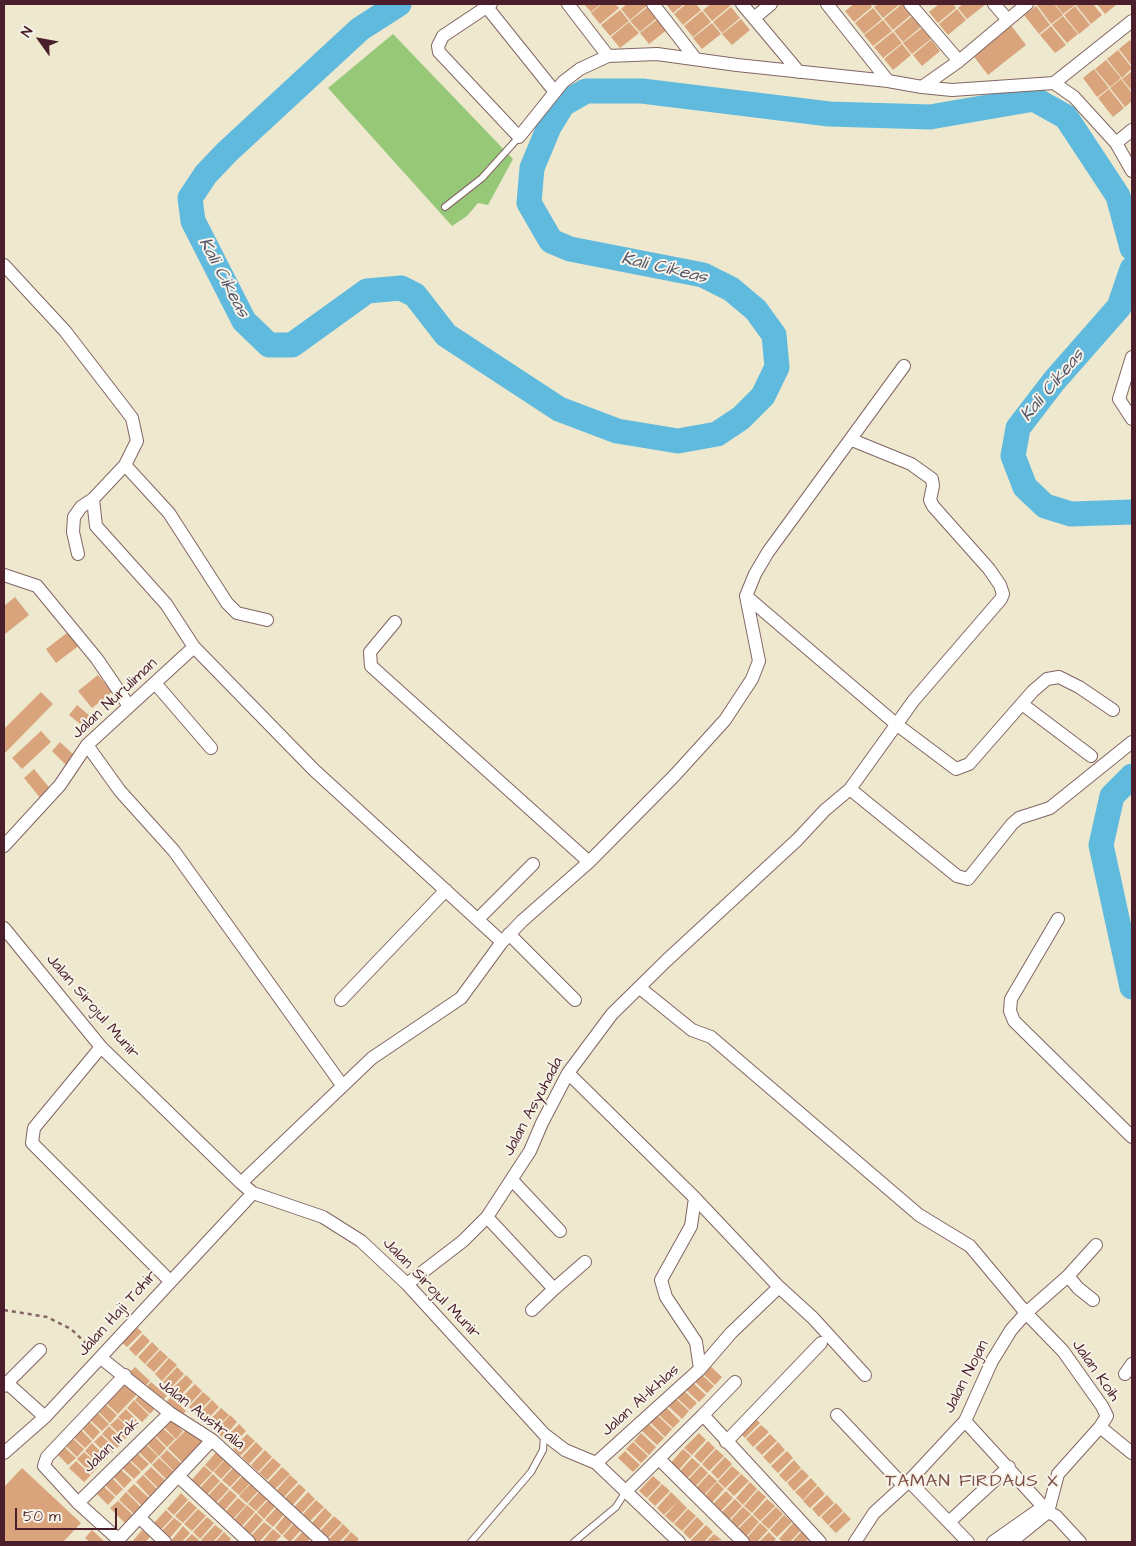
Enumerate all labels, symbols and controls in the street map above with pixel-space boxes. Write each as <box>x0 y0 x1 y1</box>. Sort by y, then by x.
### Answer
north arrow <box>15 15 65 65</box>
text: N <box>16 23 38 41</box>
water label: Kali Cikeas <box>193 234 253 322</box>
water label: Kali Cikeas <box>619 249 709 289</box>
water label: Kali Cikeas <box>1017 346 1089 426</box>
street label: Jalan Nuruliman <box>68 654 162 744</box>
street label: Jalan Sirojul Munir <box>41 951 143 1063</box>
street label: Jalan Asyuhada <box>500 1054 568 1160</box>
street label: Jalan Sirojul Munir <box>378 1235 484 1343</box>
street label: Jalan Haji Tohir <box>74 1267 162 1361</box>
street label: Jalan Nojan <box>940 1337 994 1417</box>
street label: Jalan Koih <box>1067 1337 1123 1405</box>
street label: Jalan Al-Ikhlas <box>598 1361 684 1441</box>
street label: Jalan Australia <box>154 1375 248 1455</box>
street label: Jalan Irak <box>80 1414 144 1478</box>
district label: TAMAN FIRDAUS X <box>883 1471 1061 1493</box>
scale bar <box>18 1498 120 1530</box>
text: 50 m <box>23 1506 61 1527</box>

